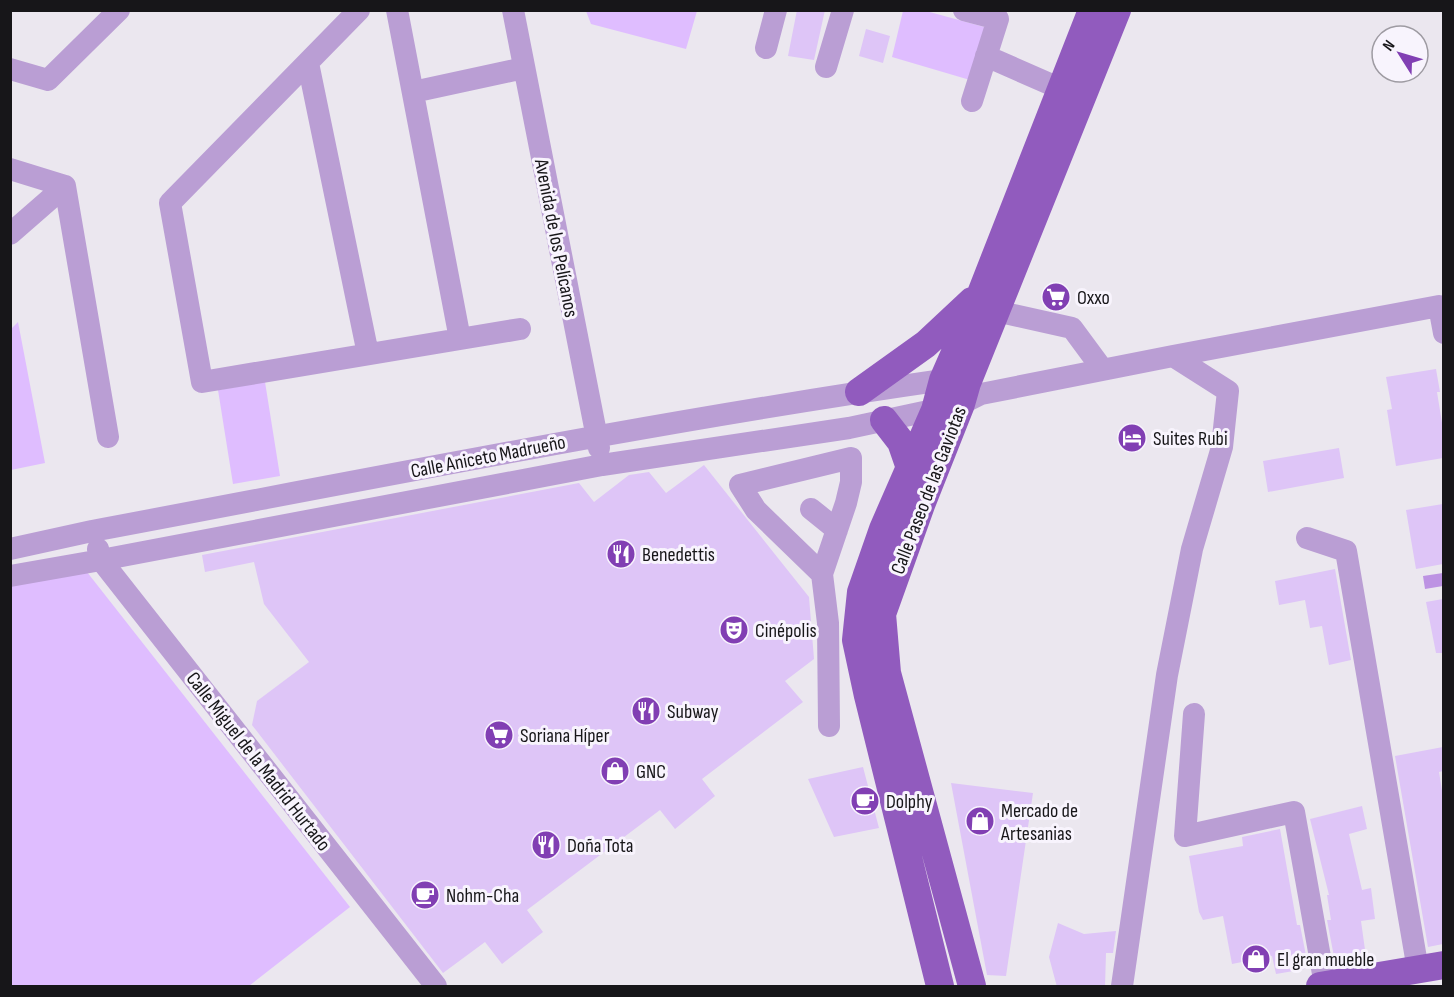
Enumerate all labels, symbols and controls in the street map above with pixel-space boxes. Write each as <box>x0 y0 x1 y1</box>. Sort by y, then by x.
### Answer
north arrow <box>1370 24 1430 84</box>
text: N <box>1379 37 1399 55</box>
street label: Avenida de los Pelícanos <box>529 156 583 319</box>
supermarket icon: Oxxo <box>1040 281 1072 313</box>
place label: Oxxo <box>1077 286 1110 310</box>
street label: Calle Paseo de las Gaviotas <box>886 403 972 578</box>
hotel icon: Suites Rubi <box>1116 422 1148 454</box>
place label: Suites Rubi <box>1153 427 1228 451</box>
street label: Calle Aniceto Madrueño <box>409 430 568 484</box>
restaurant icon: Benedettis <box>605 538 637 570</box>
place label: Benedettis <box>642 543 715 567</box>
theatre icon: Cinépolis <box>718 614 750 646</box>
place label: Cinépolis <box>755 619 817 643</box>
street label: Calle Miguel de la Madrid Hurtado <box>181 667 336 856</box>
restaurant icon: Subway <box>630 695 662 727</box>
place label: Subway <box>667 700 719 724</box>
supermarket icon: Soriana Híper <box>483 719 515 751</box>
place label: Soriana Híper <box>520 724 610 748</box>
shop icon: GNC <box>599 755 631 787</box>
place label: GNC <box>636 760 666 784</box>
cafe icon: Dolphy <box>849 785 881 817</box>
place label: Dolphy <box>886 790 933 814</box>
place label: Mercado de Artesanias <box>1000 799 1078 846</box>
shop icon: Mercado de Artesanias <box>964 805 996 837</box>
restaurant icon: Doña Tota <box>530 829 562 861</box>
place label: Doña Tota <box>567 834 633 858</box>
cafe icon: Nohm-Cha <box>409 879 441 911</box>
place label: Nohm-Cha <box>446 884 519 908</box>
shop icon: El gran mueble <box>1240 943 1272 975</box>
place label: El gran mueble <box>1277 948 1374 972</box>

